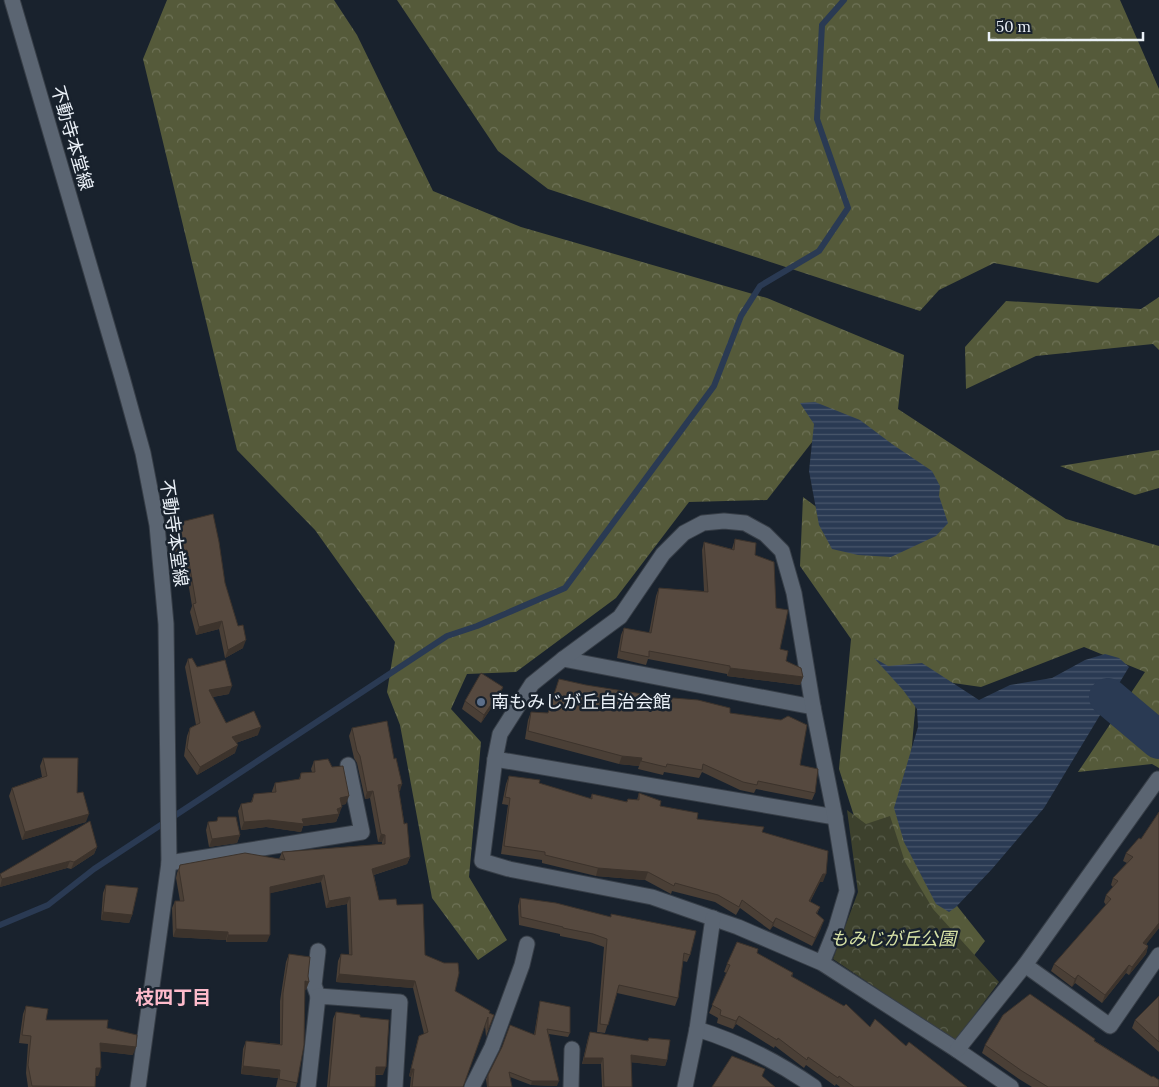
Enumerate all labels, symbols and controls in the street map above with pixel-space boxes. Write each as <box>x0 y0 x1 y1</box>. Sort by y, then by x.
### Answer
scale bar <box>989 10 1143 42</box>
text: 50 m <box>996 17 1031 36</box>
street label: 不動寺本堂線 <box>47 83 98 193</box>
street label: 不動寺本堂線 <box>156 478 193 588</box>
place label: 南もみじが丘自治会館 <box>491 690 671 713</box>
marker: 南もみじが丘自治会館 <box>475 696 487 708</box>
park label: もみじが丘公園 <box>830 927 959 950</box>
district label: 枝四丁目 <box>135 985 211 1009</box>

